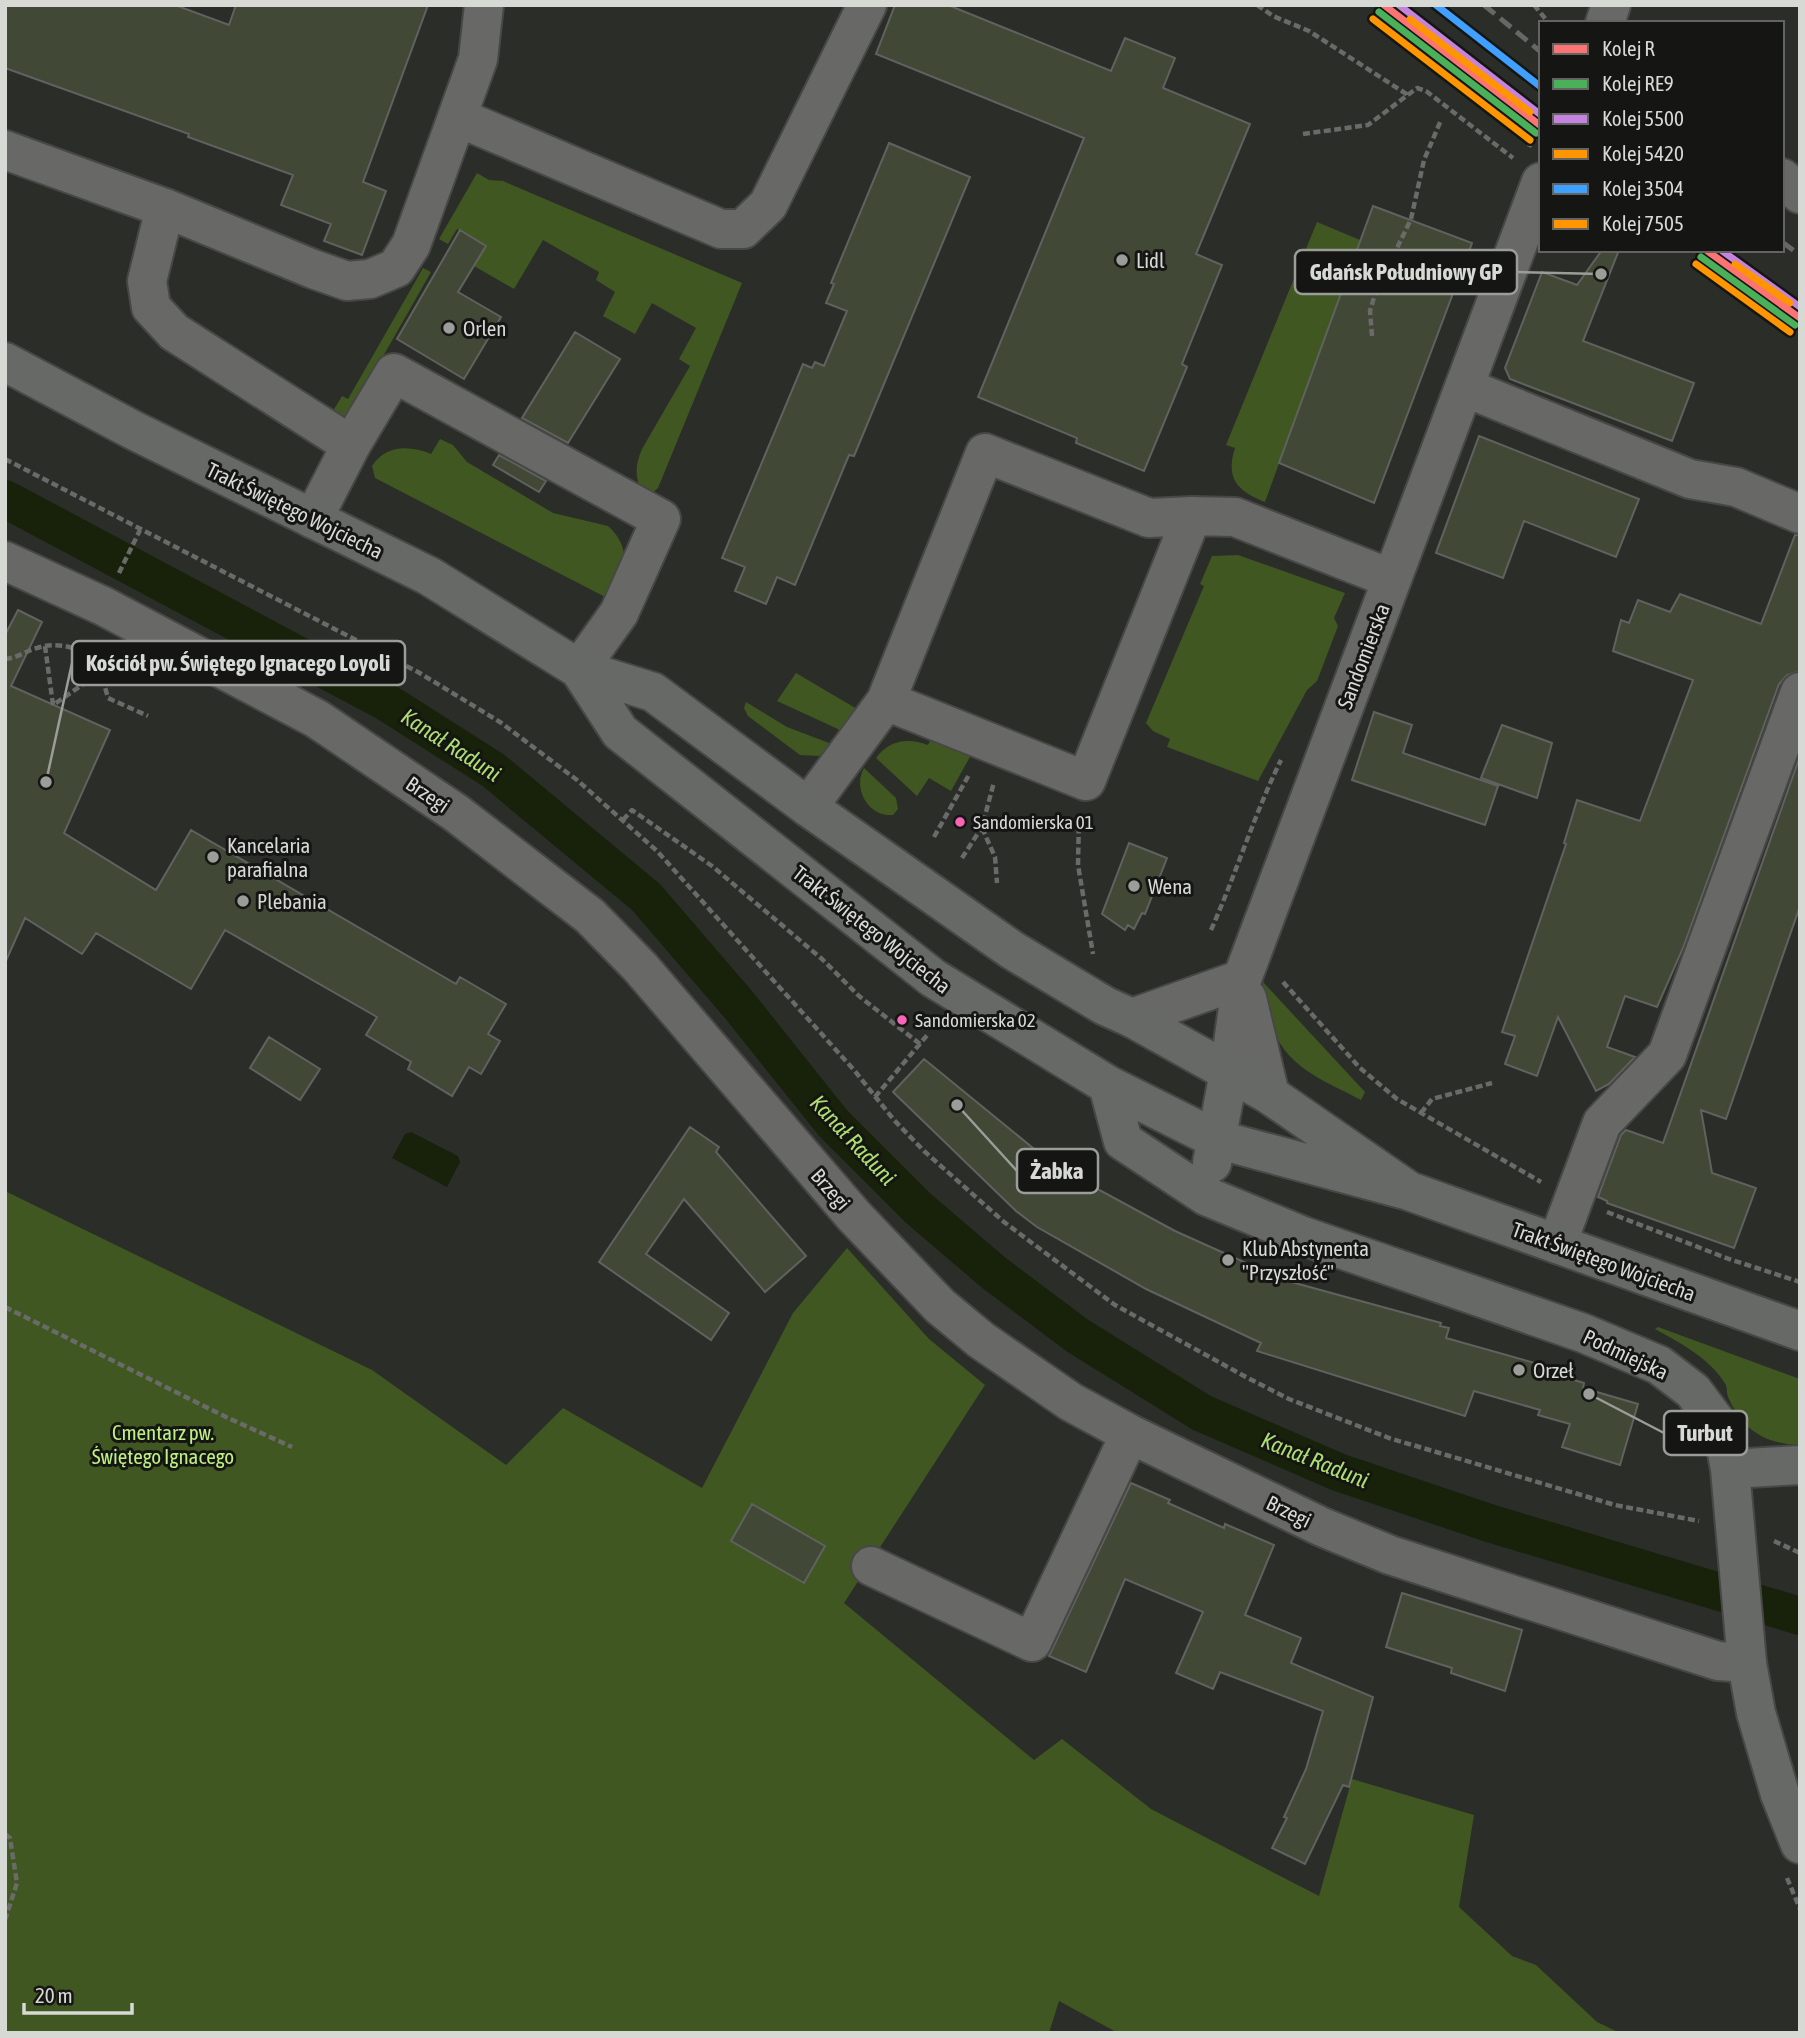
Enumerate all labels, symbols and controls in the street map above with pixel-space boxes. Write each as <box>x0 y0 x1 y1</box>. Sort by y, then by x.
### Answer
legend <box>1539 21 1784 252</box>
text: Kolej R <box>1602 36 1655 60</box>
text: Kolej RE9 <box>1602 71 1674 95</box>
text: Kolej 5500 <box>1602 106 1684 130</box>
text: Kolej 5420 <box>1602 141 1684 165</box>
text: Kolej 3504 <box>1602 176 1684 200</box>
text: Kolej 7505 <box>1602 211 1684 235</box>
place label: Lidl <box>1136 248 1165 272</box>
callout: Gdańsk Południowy GP <box>1295 250 1517 294</box>
marker: Lidl <box>1114 252 1130 268</box>
text: Gdańsk Południowy GP <box>1309 259 1503 285</box>
place label: Orlen <box>463 316 507 340</box>
marker: Orlen <box>441 320 457 336</box>
street label: Trakt Świętego Wojciecha <box>203 457 387 563</box>
street label: Sandomierska <box>1332 600 1394 712</box>
callout: Kościół pw. Świętego Ignacego Loyoli <box>72 641 405 685</box>
text: Kościół pw. Świętego Ignacego Loyoli <box>86 650 390 676</box>
water label: Kanał Raduni <box>396 703 506 787</box>
street label: Brzegi <box>402 771 454 817</box>
place label: Sandomierska 01 <box>973 811 1094 833</box>
marker: Sandomierska 01 <box>953 815 967 829</box>
place label: Kancelaria parafialna <box>227 833 310 881</box>
marker: Kancelaria parafialna <box>205 849 221 865</box>
street label: Trakt Świętego Wojciecha <box>789 860 955 998</box>
place label: Wena <box>1148 874 1192 898</box>
marker: Wena <box>1126 878 1142 894</box>
place label: Plebania <box>257 889 327 913</box>
marker: Plebania <box>235 893 251 909</box>
place label: Sandomierska 02 <box>915 1009 1036 1031</box>
marker: Sandomierska 02 <box>895 1013 909 1027</box>
water label: Kanał Raduni <box>805 1090 901 1190</box>
callout: Żabka <box>1017 1149 1098 1193</box>
text: Żabka <box>1031 1158 1084 1184</box>
street label: Brzegi <box>807 1163 855 1215</box>
street label: Trakt Świętego Wojciecha <box>1509 1217 1699 1305</box>
place label: Klub Abstynenta "Przyszłość" <box>1242 1236 1369 1284</box>
marker: Klub Abstynenta "Przyszłość" <box>1220 1252 1236 1268</box>
street label: Podmiejska <box>1580 1324 1672 1384</box>
place label: Orzeł <box>1533 1358 1574 1382</box>
marker: Orzeł <box>1511 1362 1527 1378</box>
callout: Turbut <box>1664 1411 1747 1455</box>
park label: Cmentarz pw. Świętego Ignacego <box>92 1420 234 1468</box>
text: Turbut <box>1677 1420 1733 1446</box>
water label: Kanał Raduni <box>1258 1427 1372 1493</box>
street label: Brzegi <box>1263 1490 1315 1532</box>
scale bar <box>24 1972 133 2016</box>
text: 20 m <box>35 1983 73 2007</box>

